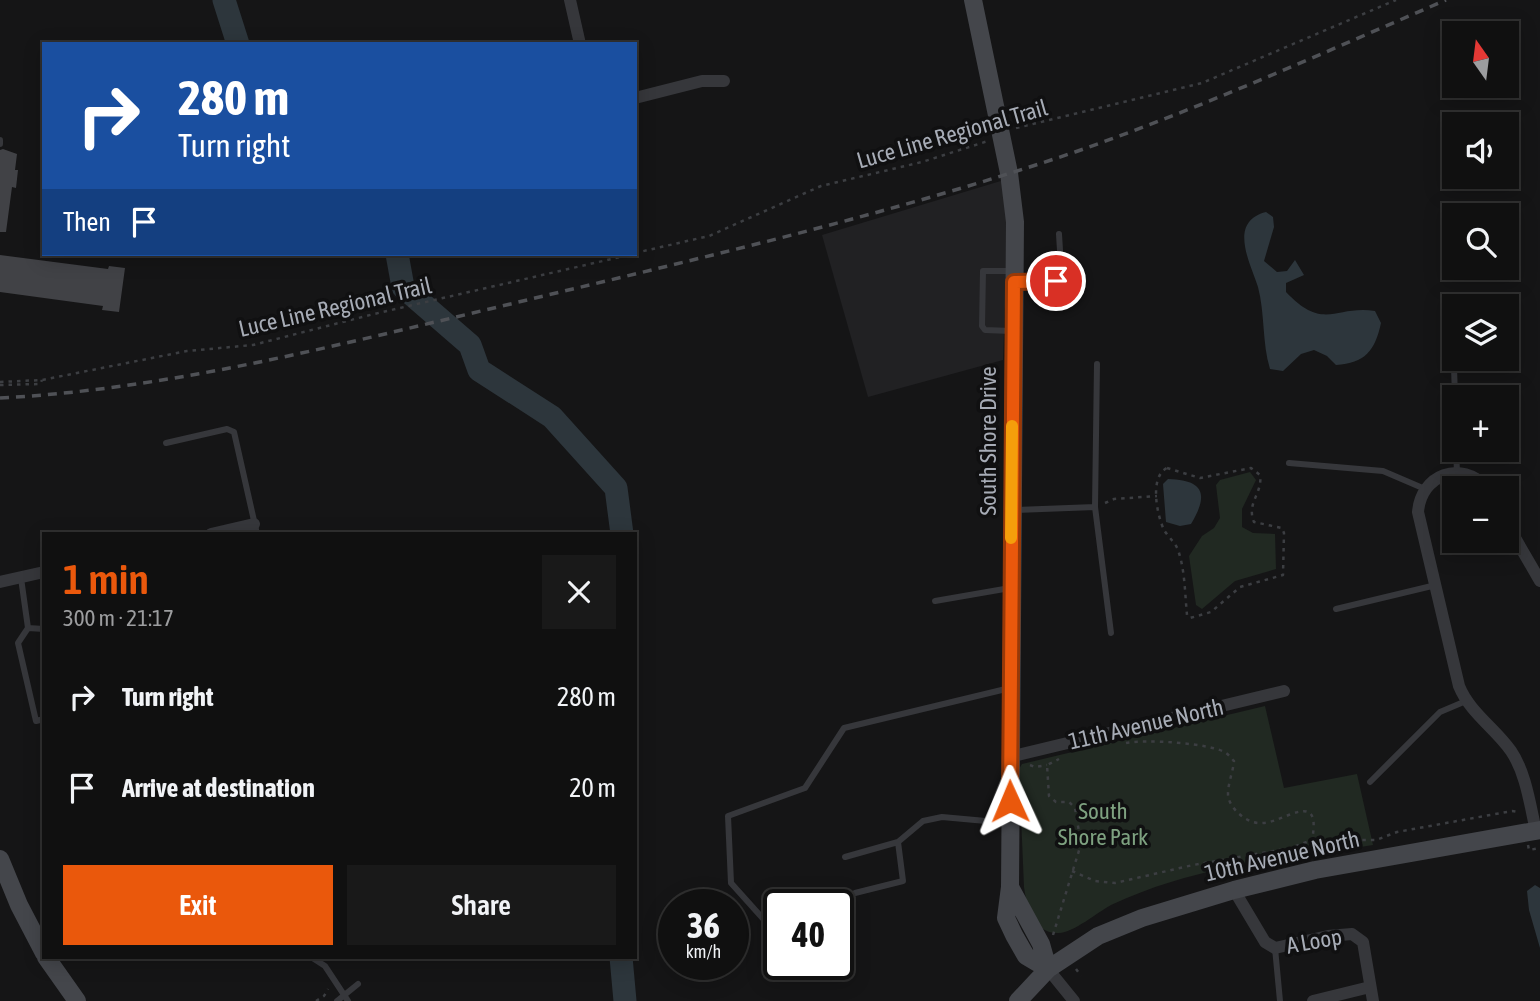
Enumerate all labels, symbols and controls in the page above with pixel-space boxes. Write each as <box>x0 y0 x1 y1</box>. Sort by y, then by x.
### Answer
north arrow <box>1442 21 1519 98</box>
map controls <box>1442 21 1519 553</box>
text: 280 m <box>178 69 289 125</box>
icon: right <box>63 70 154 161</box>
street label: Luce Line Regional Trail <box>854 94 1050 174</box>
button: sound <box>1442 112 1519 189</box>
text: Turn right <box>178 127 291 164</box>
icon: arrive <box>125 203 163 241</box>
button: search <box>1442 203 1519 280</box>
text: Then <box>63 207 111 237</box>
pin <box>1026 251 1086 311</box>
icon: arrive <box>1037 262 1075 300</box>
street label: Luce Line Regional Trail <box>236 272 434 342</box>
button: layers <box>1442 294 1519 371</box>
street label: South Shore Drive <box>975 366 1001 516</box>
button: + <box>1442 385 1519 462</box>
button: − <box>1442 476 1519 553</box>
text: 1 min <box>63 555 149 603</box>
button: close <box>542 555 616 629</box>
text: 300 m · 21:17 <box>63 605 174 631</box>
icon: right <box>63 678 101 716</box>
text: Turn right <box>122 682 213 712</box>
text: 280 m <box>557 682 616 712</box>
street label: 11th Avenue North <box>1066 694 1226 754</box>
position arrow <box>973 764 1047 838</box>
icon: arrive <box>63 769 101 807</box>
text: Arrive at destination <box>122 773 315 803</box>
text: 20 m <box>569 773 616 803</box>
park label: South Shore Park <box>1058 798 1148 850</box>
street label: 10th Avenue North <box>1202 826 1362 886</box>
button: Exit <box>63 865 333 945</box>
button: Share <box>347 865 616 945</box>
speed limit sign: 40 <box>763 889 854 980</box>
text: 36 <box>687 905 720 945</box>
street label: A Loop <box>1284 923 1344 959</box>
text: km/h <box>686 941 721 962</box>

